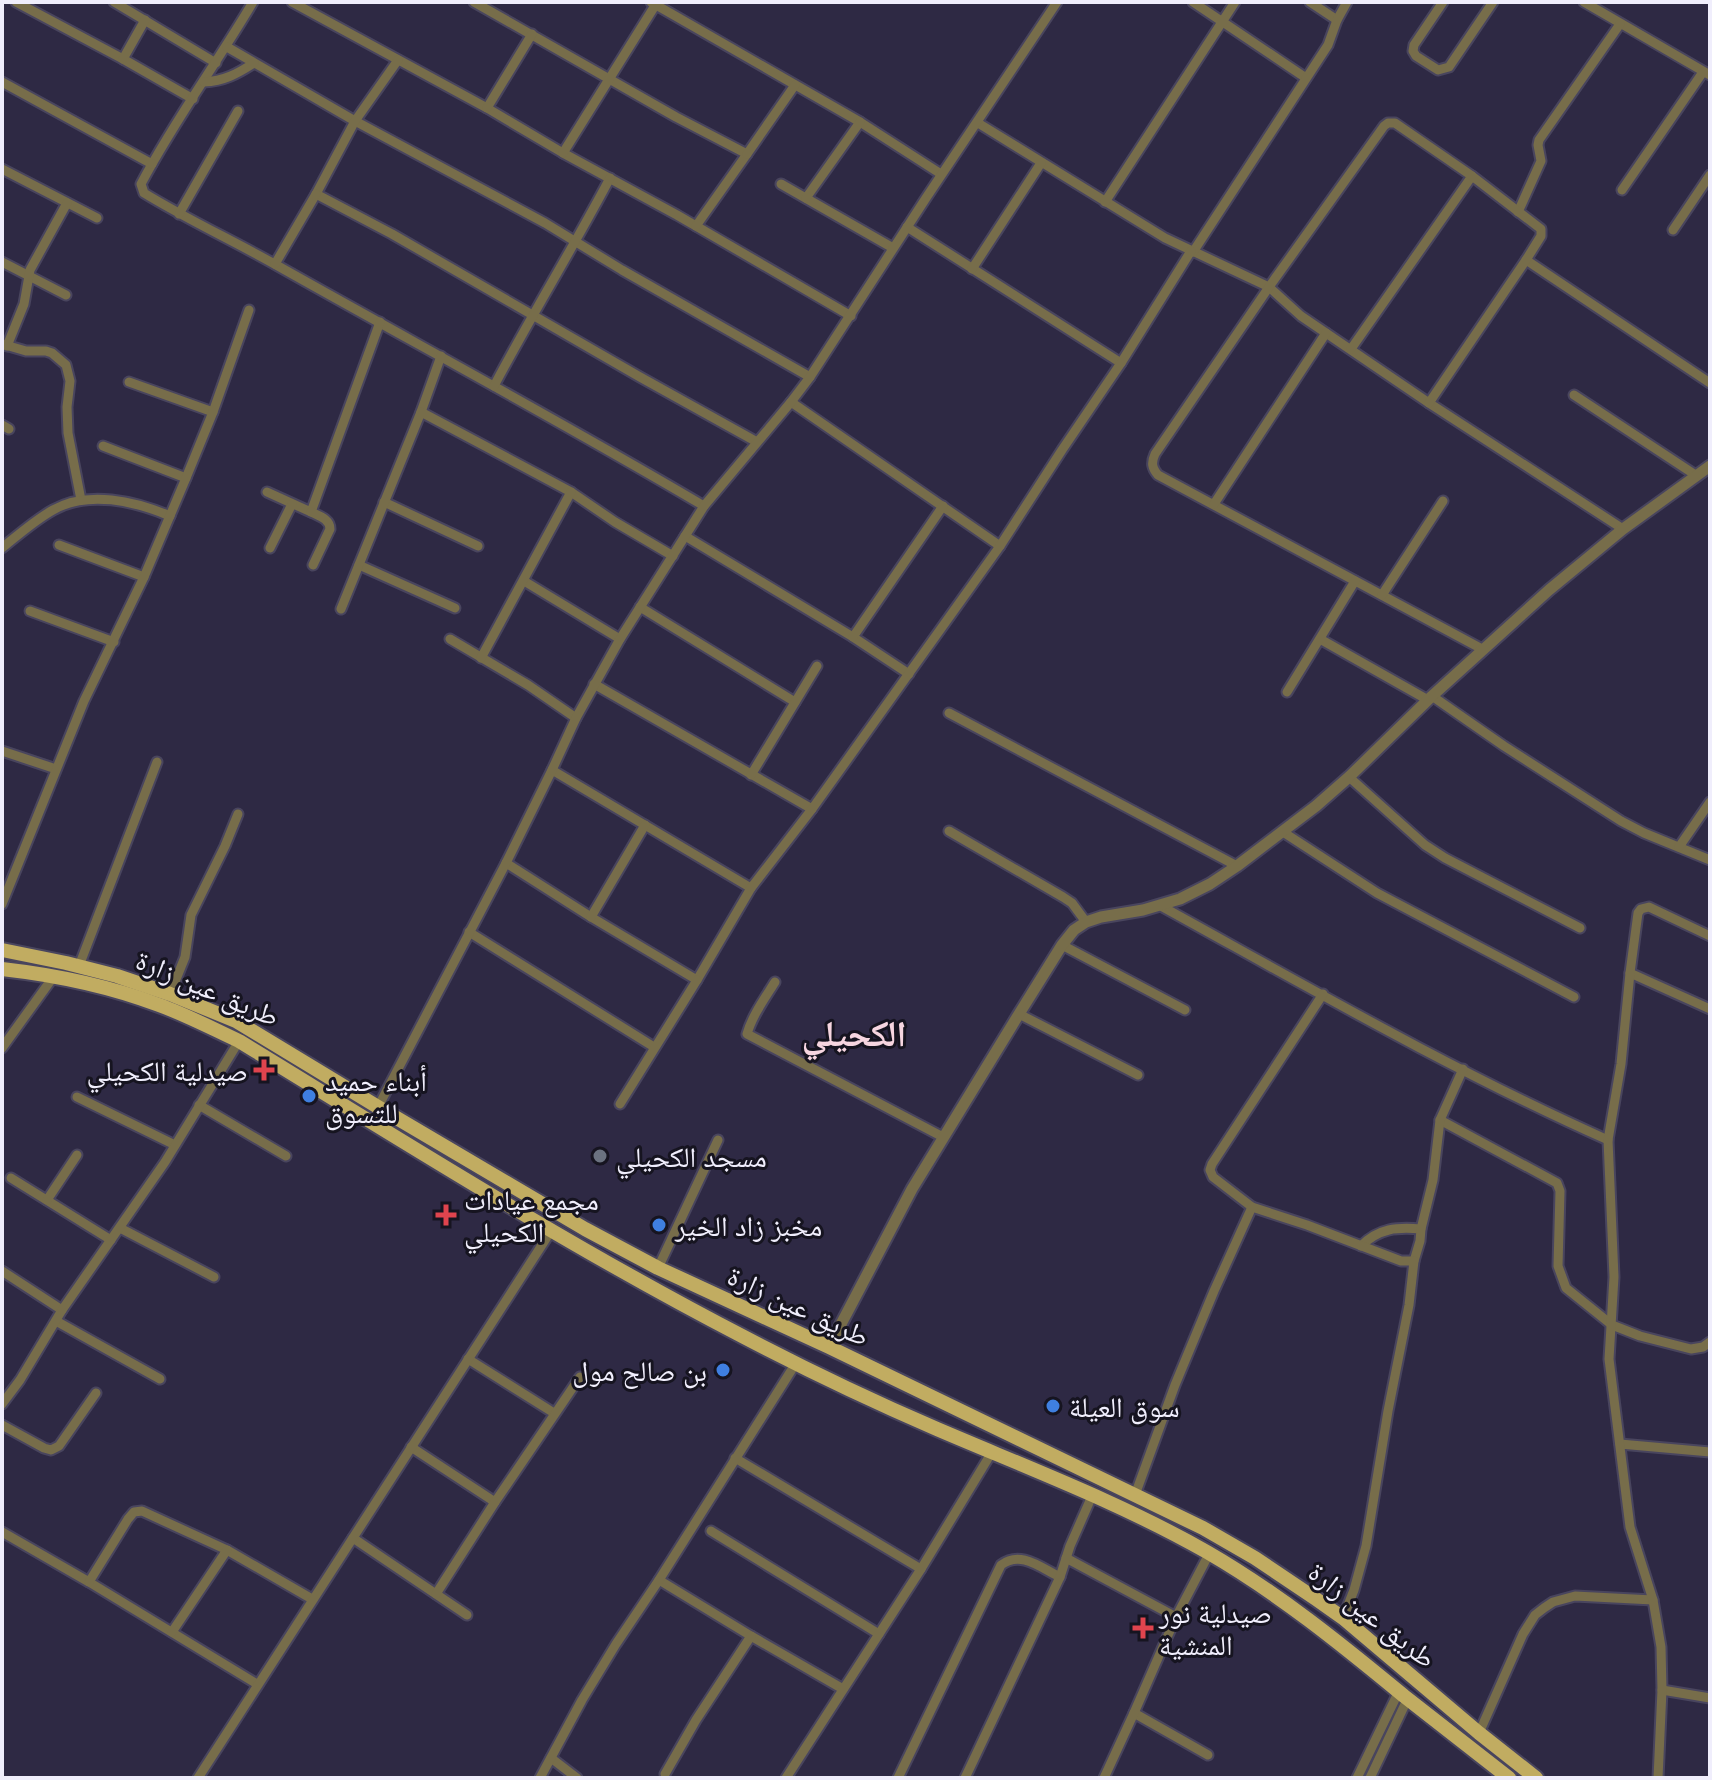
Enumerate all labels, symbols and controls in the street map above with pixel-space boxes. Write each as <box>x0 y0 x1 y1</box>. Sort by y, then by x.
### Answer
street label: طريق عين زارة <box>131 940 285 1034</box>
district label: الكحيلي <box>801 1008 907 1061</box>
place label: صيدلية الكحيلي <box>86 1051 248 1094</box>
marker: صيدلية الكحيلي <box>255 1061 273 1079</box>
place label: أبناء حميد للتسوق <box>325 1061 427 1131</box>
marker: أبناء حميد للتسوق <box>300 1087 318 1105</box>
place label: مسجد الكحيلي <box>616 1137 767 1180</box>
marker: مسجد الكحيلي <box>591 1147 609 1165</box>
place label: مجمع عيادات الكحيلي <box>464 1180 599 1255</box>
marker: مجمع عيادات الكحيلي <box>435 1204 457 1226</box>
place label: مخبز زاد الخير <box>674 1206 822 1244</box>
marker: مخبز زاد الخير <box>650 1216 668 1234</box>
street label: طريق عين زارة <box>722 1256 876 1354</box>
place label: بن صالح مول <box>572 1351 707 1389</box>
marker: بن صالح مول <box>714 1361 732 1379</box>
place label: سوق العيلة <box>1069 1387 1180 1425</box>
marker: سوق العيلة <box>1044 1397 1062 1415</box>
street label: طريق عين زارة <box>1301 1552 1445 1676</box>
place label: صيدلية نور المنشية <box>1158 1593 1272 1663</box>
marker: صيدلية نور المنشية <box>1134 1619 1152 1637</box>

